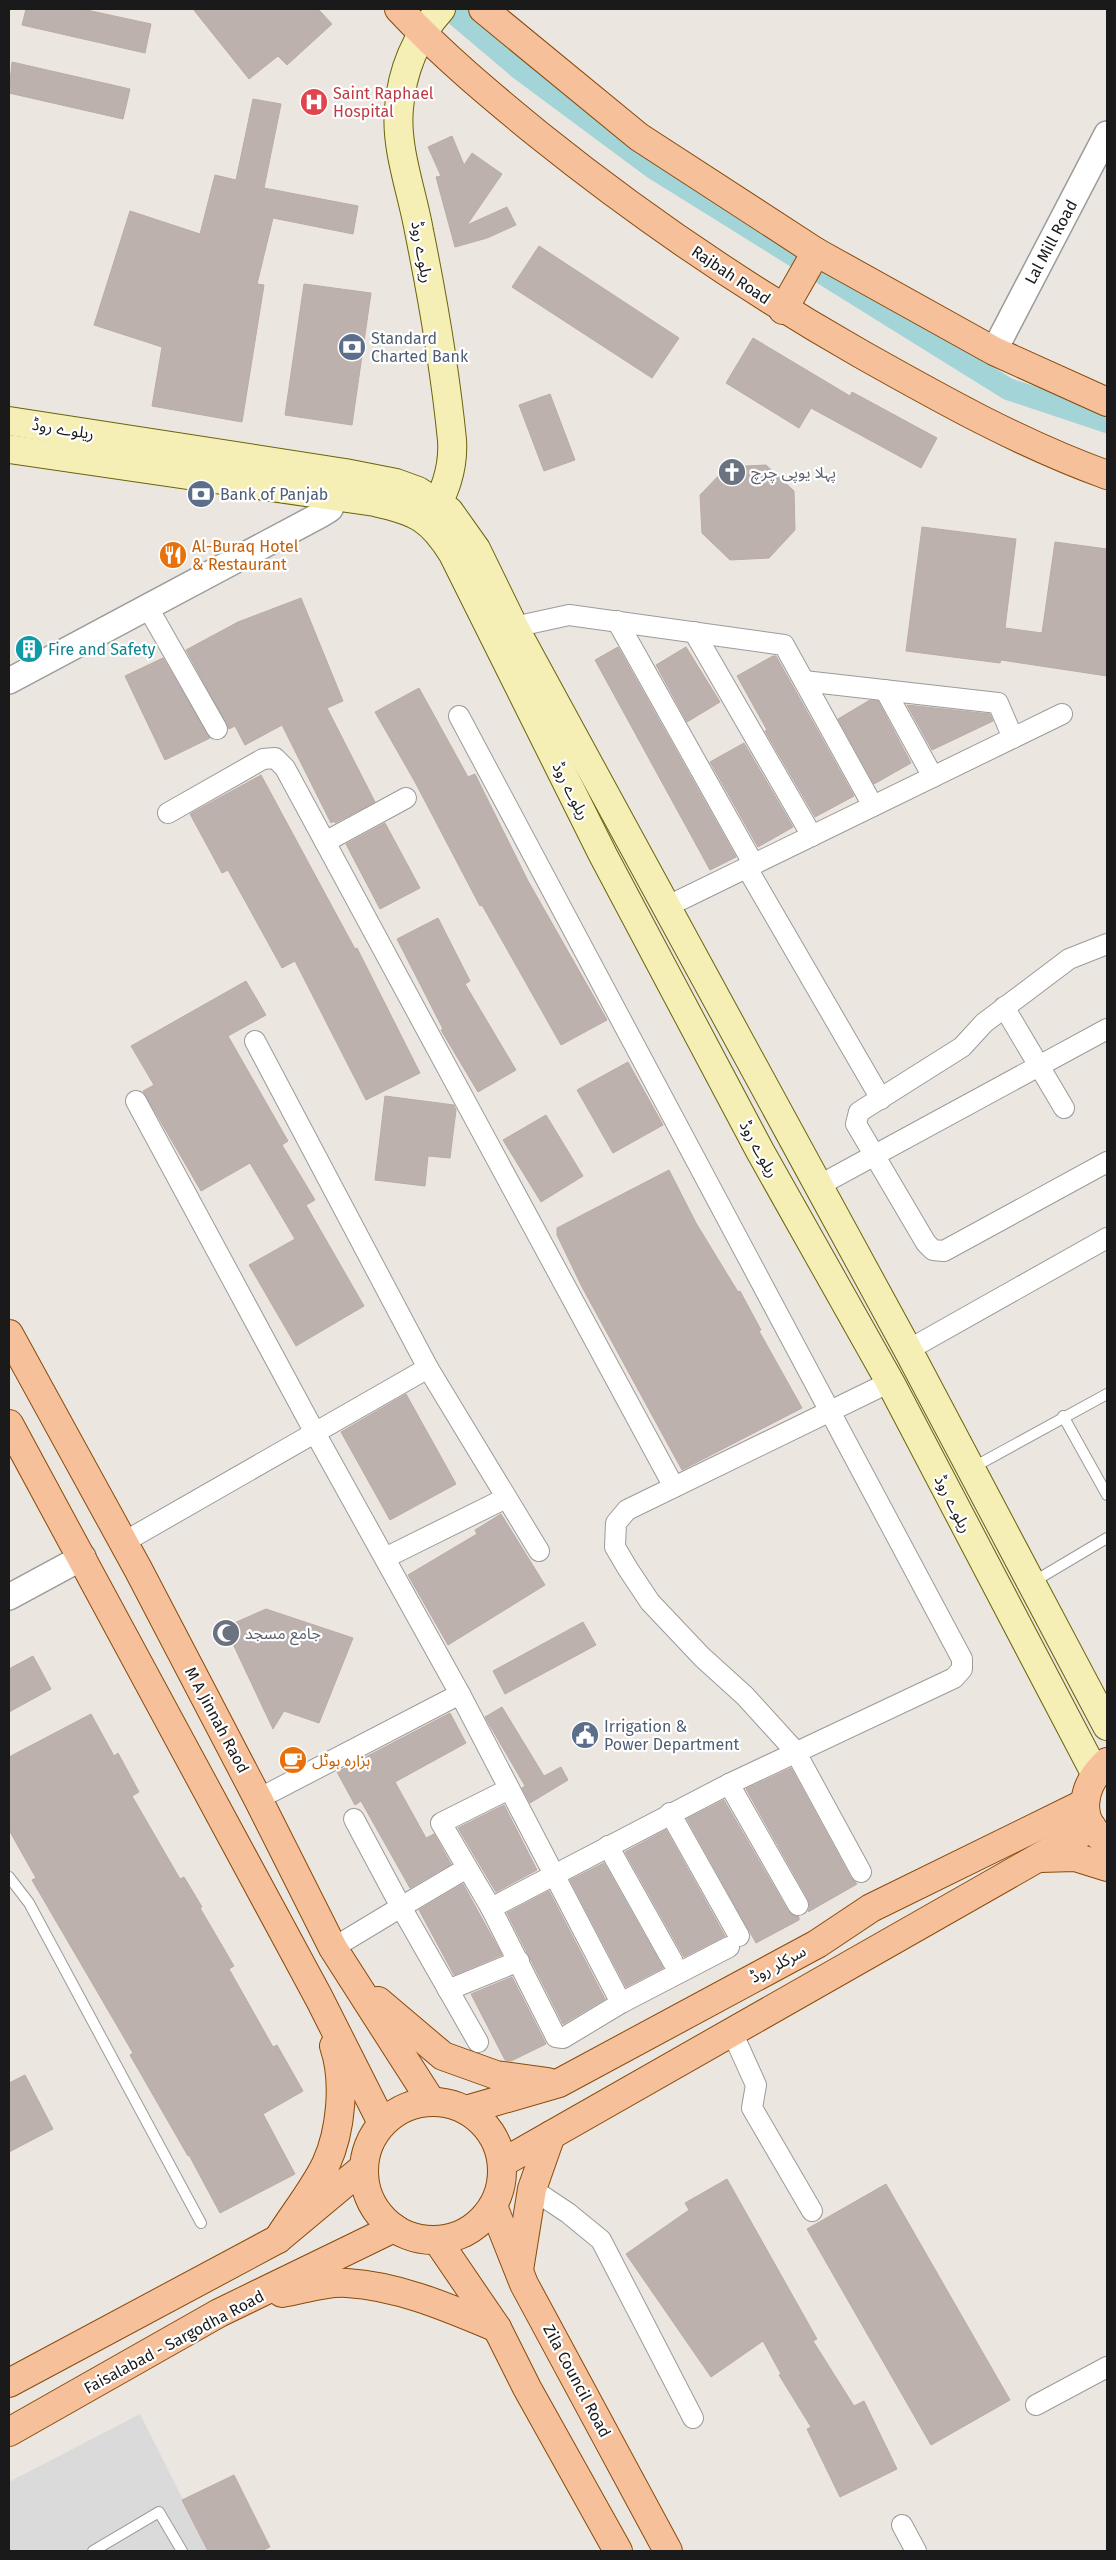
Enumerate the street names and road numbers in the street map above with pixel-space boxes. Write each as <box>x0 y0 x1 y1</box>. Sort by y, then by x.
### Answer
street label: Lal Mill Road <box>1021 197 1081 287</box>
street label: ریلوے روڈ <box>407 220 437 284</box>
street label: Rajbah Road <box>688 242 774 308</box>
street label: ریلوے روڈ <box>31 415 95 443</box>
street label: ریلوے روڈ <box>548 759 594 823</box>
street label: ریلوے روڈ <box>736 1117 782 1181</box>
street label: ریلوے روڈ <box>930 1472 976 1536</box>
street label: M A Jinnah Raod <box>181 1664 253 1776</box>
street label: سرکلر روڈ <box>747 1941 809 1987</box>
street label: Faisalabad - Sargodha Road <box>81 2286 267 2398</box>
street label: Zila Council Road <box>539 2321 615 2441</box>

